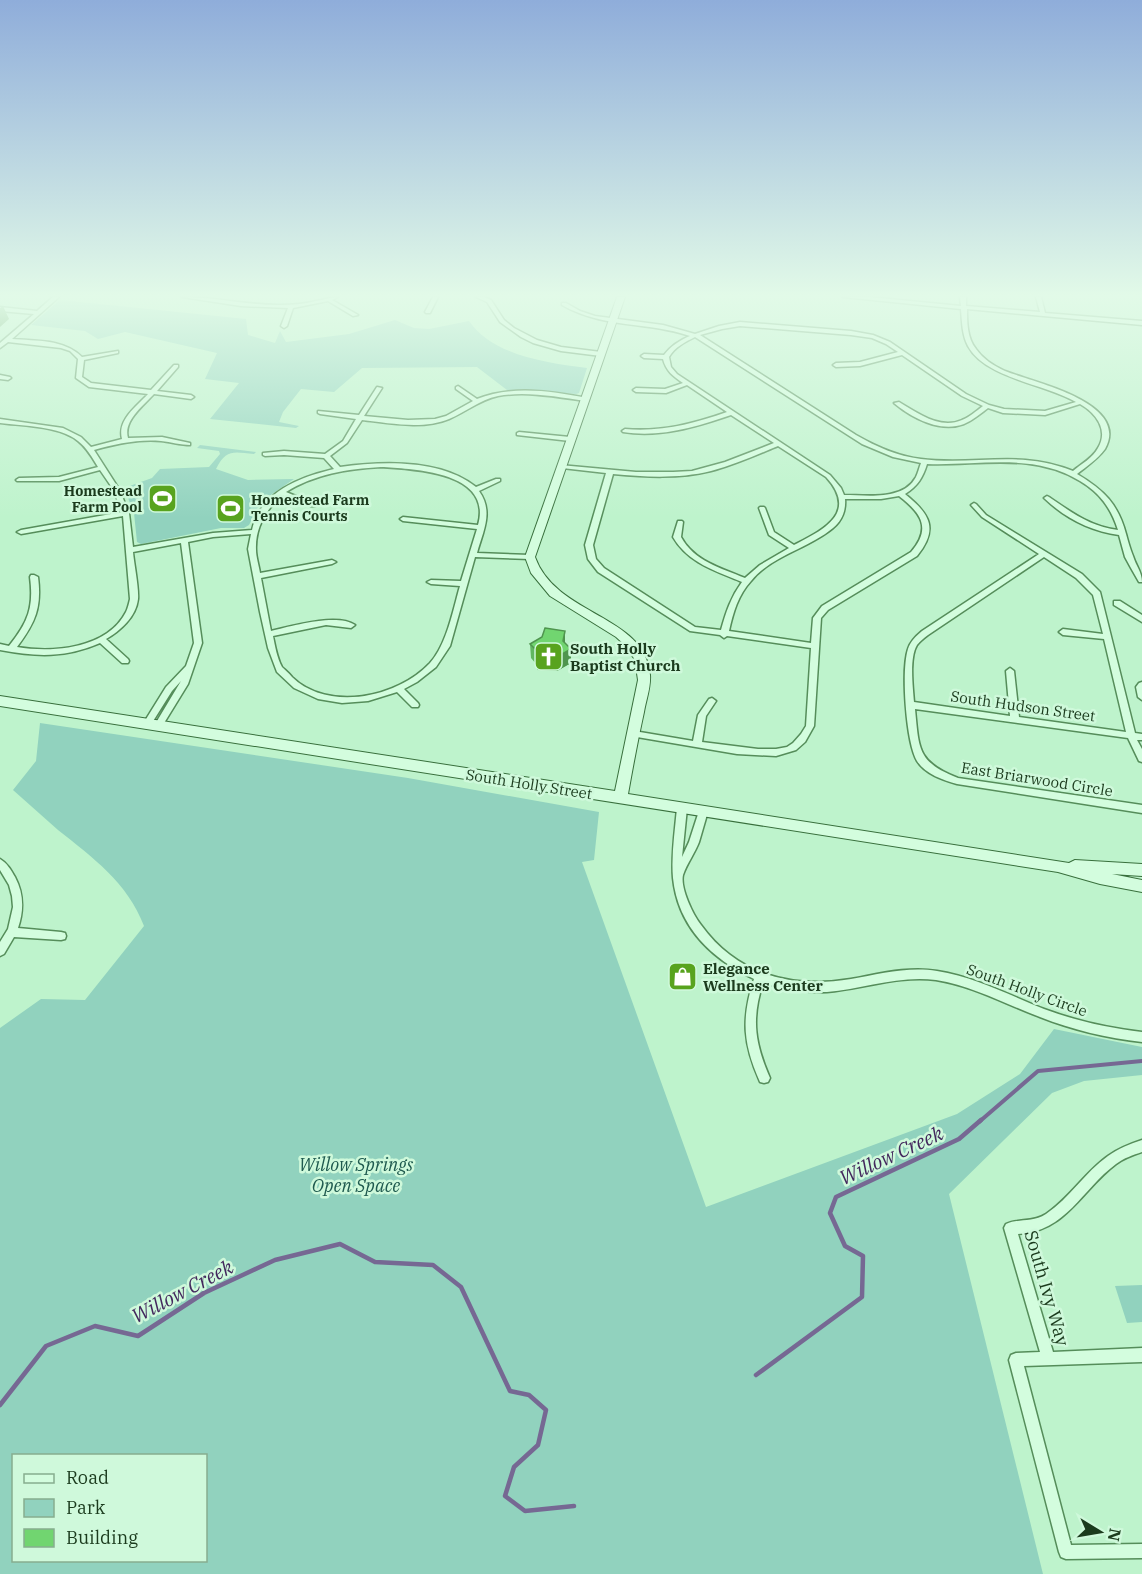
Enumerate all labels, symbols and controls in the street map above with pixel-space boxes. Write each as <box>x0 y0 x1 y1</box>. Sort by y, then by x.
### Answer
place label: Homestead Farm Pool <box>64 482 142 516</box>
sports icon: Homestead Farm Pool <box>147 483 179 515</box>
place label: Homestead Farm Tennis Courts <box>251 491 370 525</box>
sports icon: Homestead Farm Tennis Courts <box>214 492 246 524</box>
place label: South Holly Baptist Church <box>570 639 681 675</box>
church icon: South Holly Baptist Church <box>533 641 565 673</box>
street label: South Hudson Street <box>949 686 1097 726</box>
street label: East Briarwood Circle <box>960 758 1114 800</box>
street label: South Holly Street <box>465 765 593 803</box>
place label: Elegance Wellness Center <box>703 959 823 995</box>
street label: South Holly Circle <box>964 959 1090 1021</box>
shop icon: Elegance Wellness Center <box>666 961 698 993</box>
water label: Willow Creek <box>835 1119 948 1191</box>
park label: Willow Springs Open Space <box>299 1153 414 1197</box>
street label: South Ivy Way <box>1019 1227 1075 1349</box>
water label: Willow Creek <box>126 1253 238 1329</box>
legend <box>12 1454 207 1562</box>
text: Road <box>66 1466 109 1489</box>
text: Park <box>66 1496 106 1519</box>
north arrow <box>1070 1502 1130 1562</box>
text: Building <box>66 1526 138 1549</box>
text: N <box>1104 1527 1126 1543</box>

